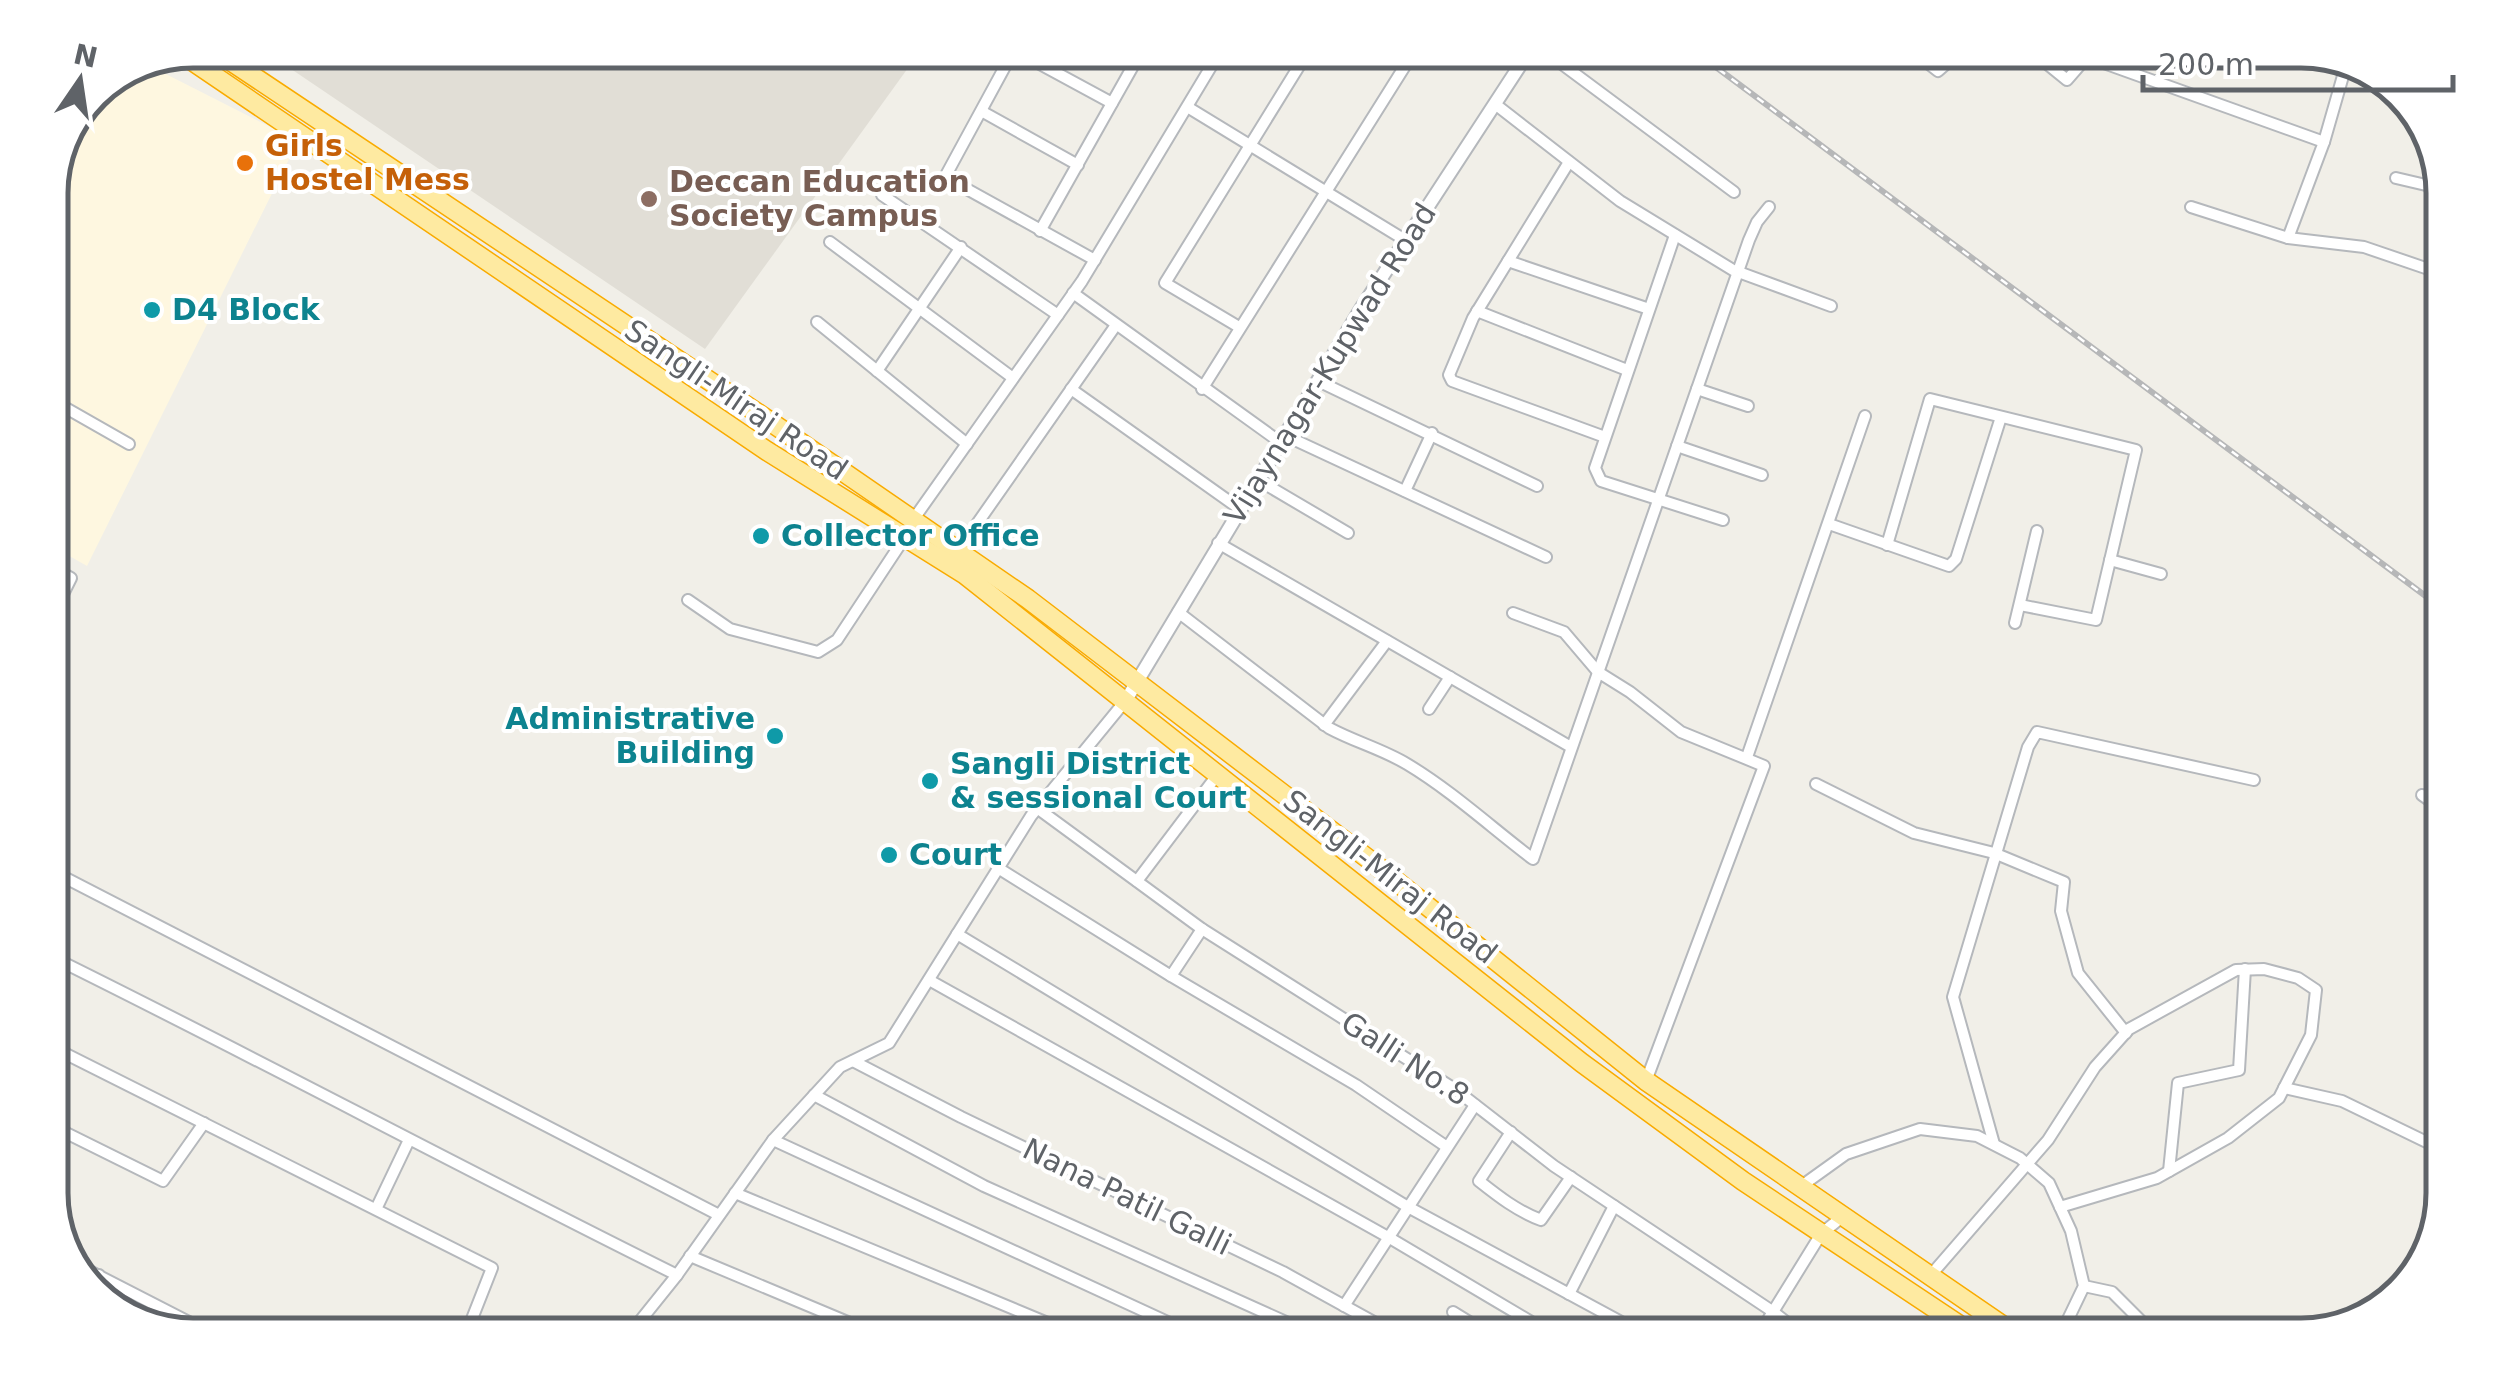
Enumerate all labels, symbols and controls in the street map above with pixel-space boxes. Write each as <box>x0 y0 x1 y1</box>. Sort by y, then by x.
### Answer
north arrow <box>30 30 130 130</box>
scale bar <box>2143 30 2453 92</box>
text: N <box>70 37 101 75</box>
text: 200 m <box>2158 47 2254 82</box>
place label: Girls Hostel Mess <box>265 128 470 197</box>
marker: Girls Hostel Mess <box>234 152 256 174</box>
place label: Deccan Education Society Campus <box>669 164 970 233</box>
marker: Deccan Education Society Campus <box>638 188 660 210</box>
street label: Vijaynagar-Kupwad Road <box>1216 197 1443 531</box>
place label: D4 Block <box>172 292 321 327</box>
marker: D4 Block <box>141 299 163 321</box>
street label: Sangli-Miraj Road <box>618 312 854 487</box>
place label: Collector Office <box>781 518 1040 553</box>
marker: Collector Office <box>750 525 772 547</box>
place label: Administrative Building <box>505 701 755 770</box>
marker: Administrative Building <box>764 725 786 747</box>
place label: Sangli District & sessional Court <box>950 746 1247 815</box>
marker: Sangli District & sessional Court <box>919 770 941 792</box>
street label: Sangli-Miraj Road <box>1277 782 1504 971</box>
place label: Court <box>909 837 1002 872</box>
marker: Court <box>878 844 900 866</box>
street label: Galli No.8 <box>1335 1004 1476 1113</box>
street label: Nana Patil Galli <box>1017 1131 1237 1262</box>

